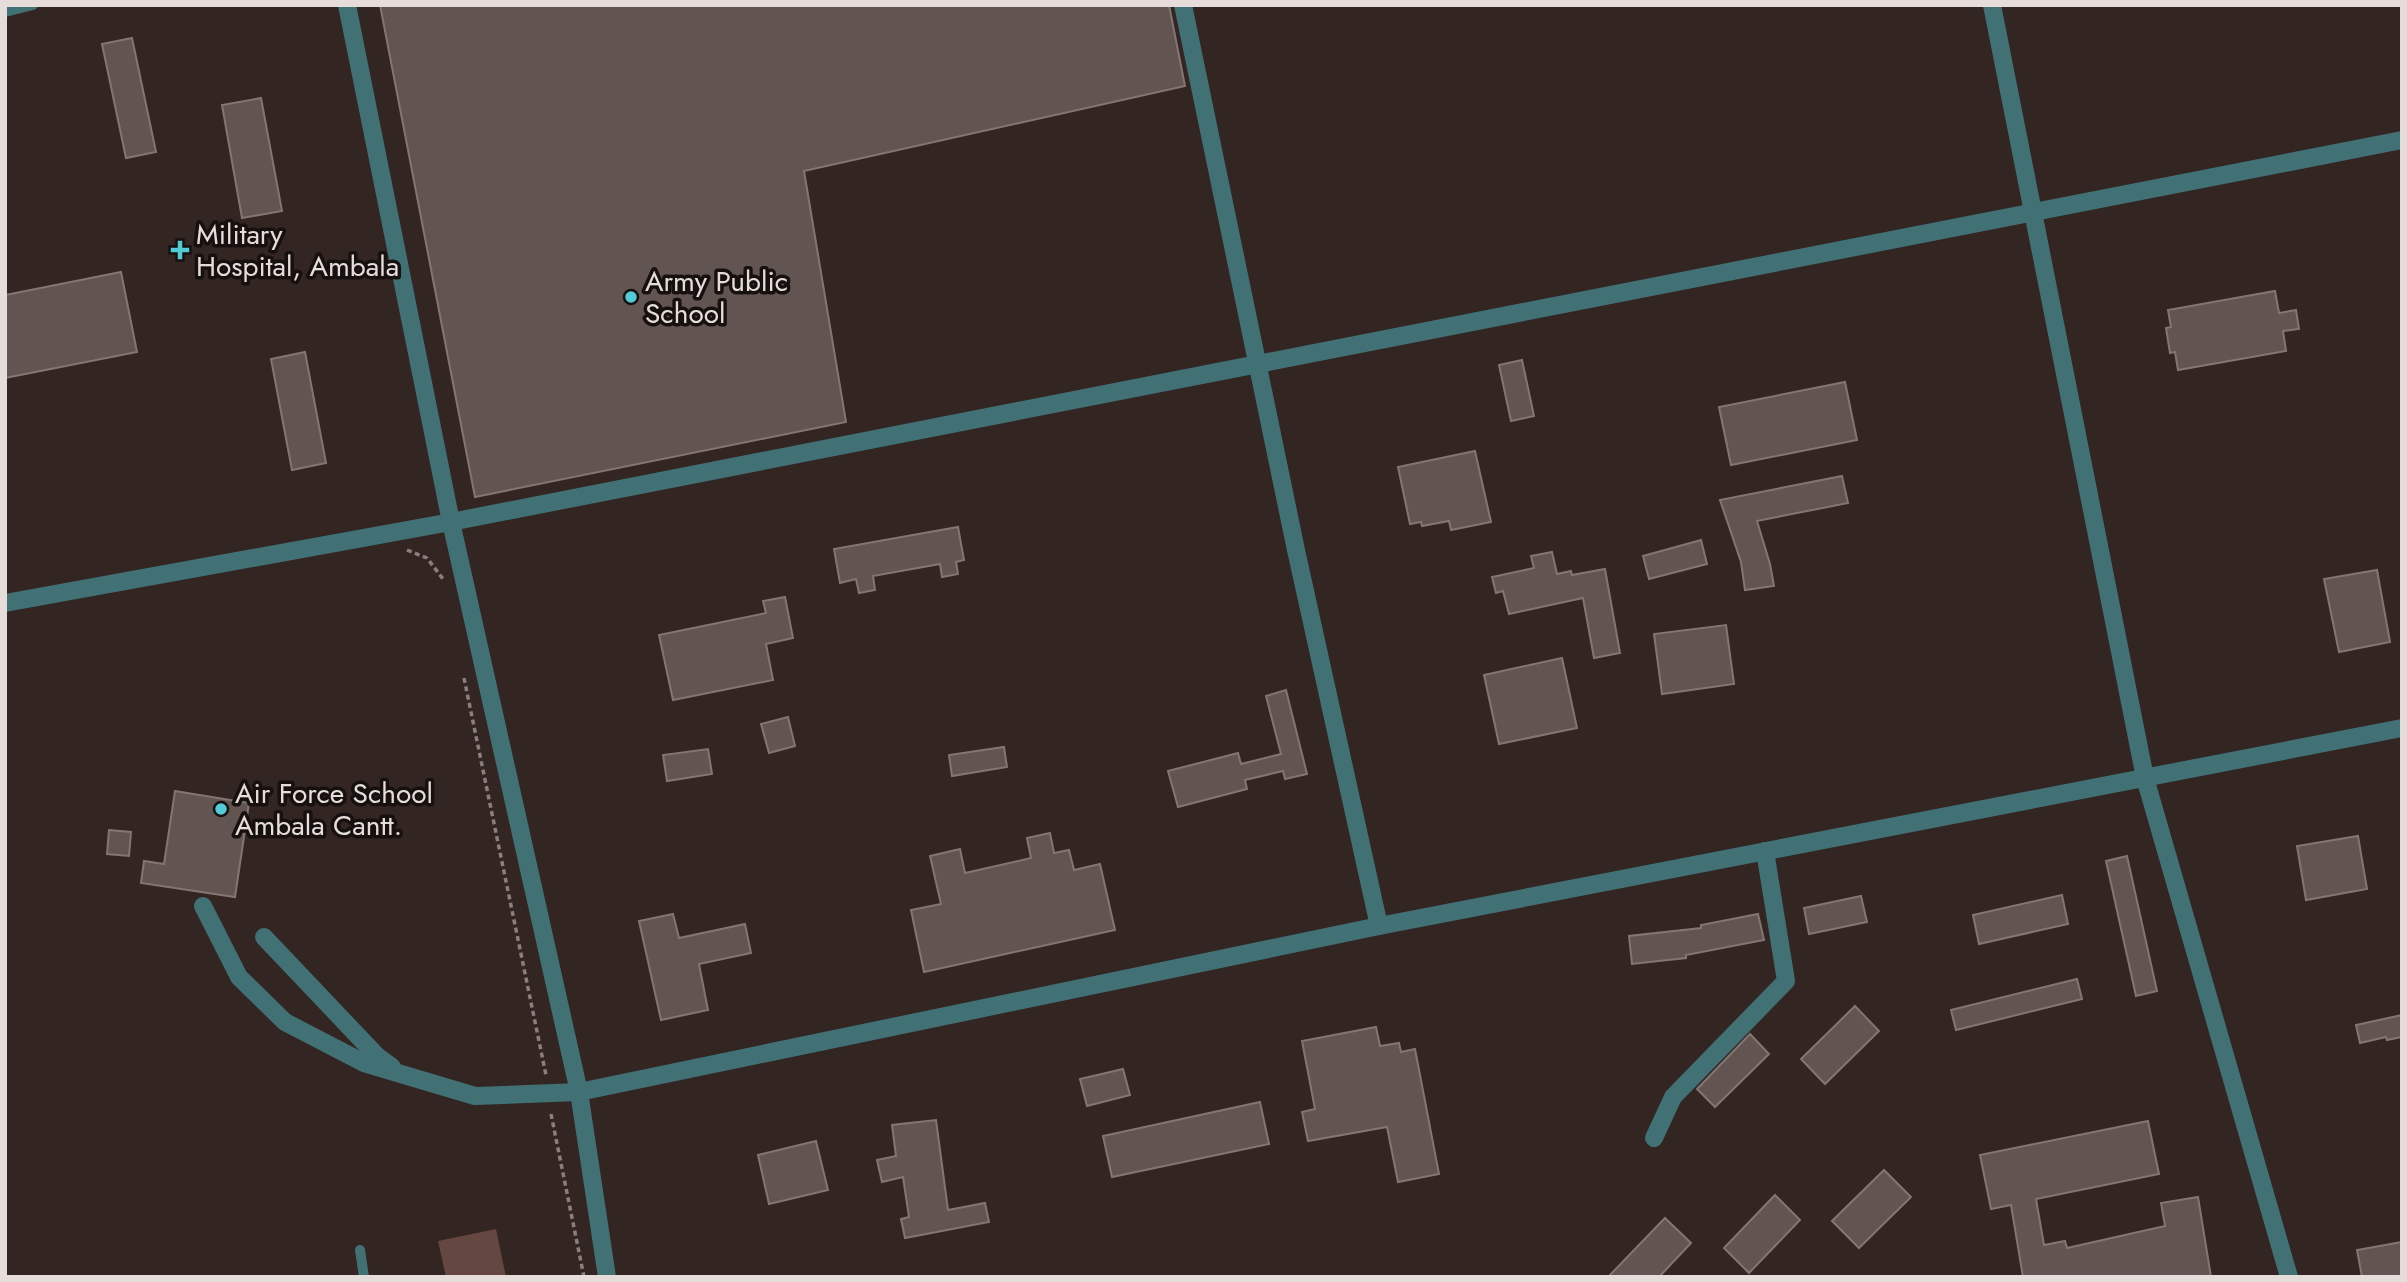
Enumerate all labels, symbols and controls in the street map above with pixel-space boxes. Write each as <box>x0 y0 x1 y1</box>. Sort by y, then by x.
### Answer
place label: Military Hospital, Ambala <box>196 214 399 287</box>
marker: Military Hospital, Ambala <box>170 240 190 260</box>
place label: Army Public School <box>645 261 788 334</box>
marker: Army Public School <box>623 289 639 305</box>
place label: Air Force School Ambala Cantt. <box>235 773 433 846</box>
marker: Air Force School Ambala Cantt. <box>213 801 229 817</box>

